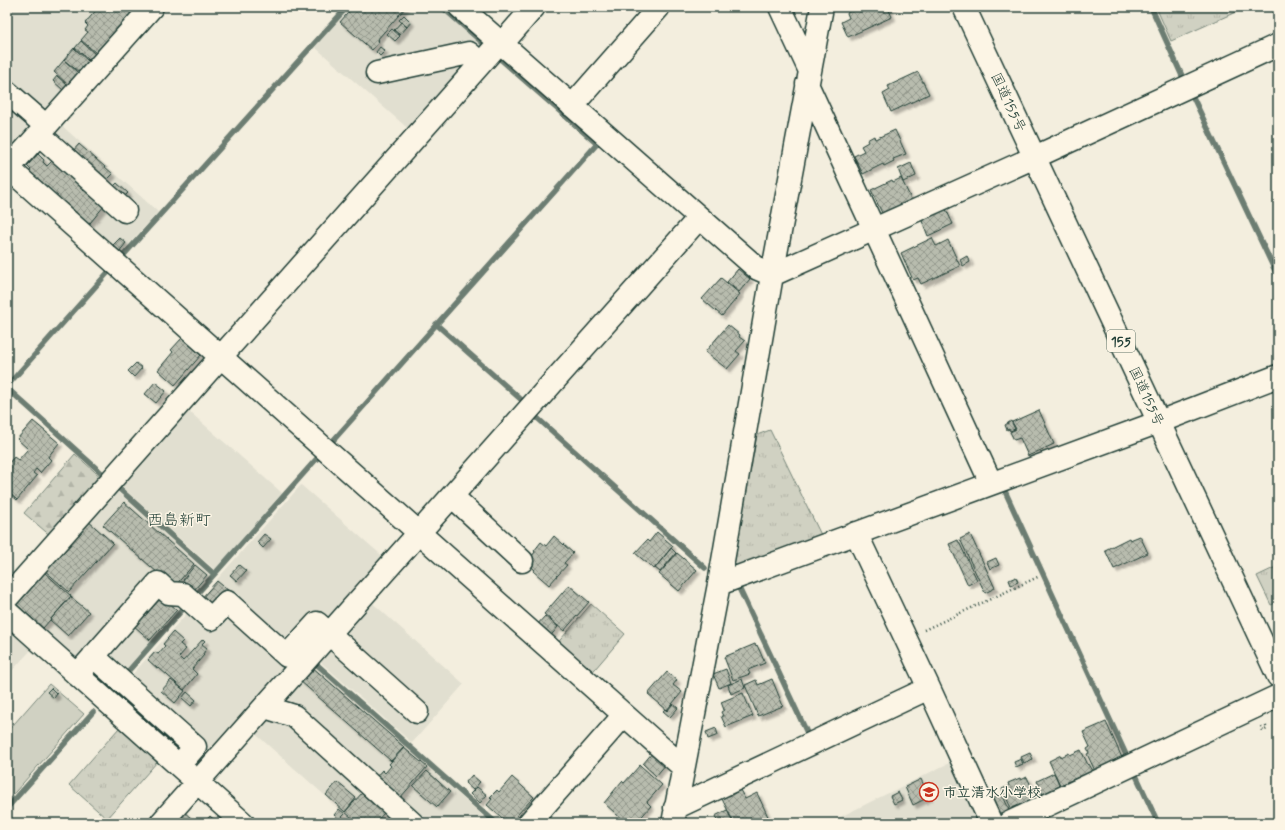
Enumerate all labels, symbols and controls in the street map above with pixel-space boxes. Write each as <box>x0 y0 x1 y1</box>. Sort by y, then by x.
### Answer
street label: 国道155号 <box>987 70 1030 135</box>
road number: 155 <box>1107 330 1135 352</box>
street label: 国道155号 <box>1125 364 1168 429</box>
district label: 西島新町 <box>147 510 211 531</box>
school or university icon: 市立清水小学校 <box>918 781 940 803</box>
place label: 市立清水小学校 <box>943 784 1041 802</box>

